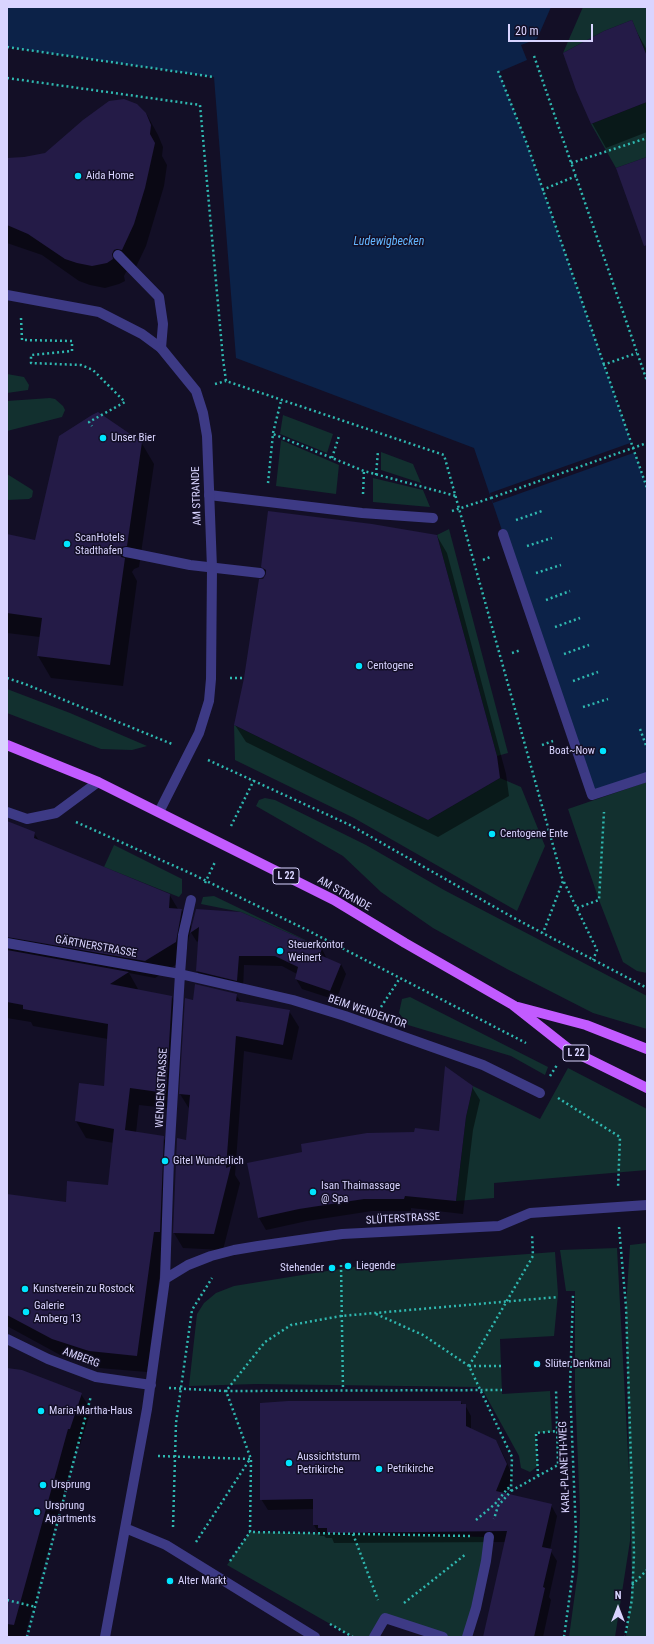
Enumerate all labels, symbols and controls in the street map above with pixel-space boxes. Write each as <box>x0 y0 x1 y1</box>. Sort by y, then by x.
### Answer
scale bar <box>510 16 595 42</box>
text: 20 m <box>515 24 539 38</box>
place label: Aida Home <box>86 169 134 183</box>
marker: Aida Home <box>73 171 83 181</box>
water label: Ludewigbecken <box>354 235 424 249</box>
place label: Unser Bier <box>111 431 156 445</box>
marker: Unser Bier <box>98 433 108 443</box>
street label: AM STRANDE <box>189 466 205 526</box>
place label: ScanHotels Stadthafen <box>75 531 125 557</box>
marker: ScanHotels Stadthafen <box>62 539 72 549</box>
place label: Centogene <box>367 659 413 673</box>
marker: Centogene <box>354 661 364 671</box>
place label: Boat~Now <box>549 744 595 758</box>
marker: Boat~Now <box>598 746 608 756</box>
place label: Centogene Ente <box>500 827 568 841</box>
marker: Centogene Ente <box>487 829 497 839</box>
road number: L 22 <box>273 868 299 884</box>
street label: AM STRANDE <box>315 874 373 914</box>
street label: GÄRTNERSTRASSE <box>54 933 138 961</box>
place label: Steuerkontor Weinert <box>288 938 344 964</box>
marker: Steuerkontor Weinert <box>275 946 285 956</box>
street label: BEIM WENDENTOR <box>326 992 408 1032</box>
road number: L 22 <box>563 1045 589 1061</box>
street label: WENDENSTRASSE <box>153 1048 171 1128</box>
place label: Gitel Wunderlich <box>173 1154 244 1168</box>
marker: Gitel Wunderlich <box>160 1156 170 1166</box>
place label: Isan Thaimassage @ Spa <box>321 1179 400 1205</box>
marker: Isan Thaimassage @ Spa <box>308 1187 318 1197</box>
street label: SLÜTERSTRASSE <box>366 1210 440 1228</box>
place label: Liegende <box>356 1259 395 1273</box>
place label: Stehender <box>280 1261 324 1275</box>
marker: Liegende <box>343 1261 353 1271</box>
marker: Stehender <box>327 1263 337 1273</box>
place label: Kunstverein zu Rostock <box>33 1282 134 1296</box>
marker: Kunstverein zu Rostock <box>20 1284 30 1294</box>
place label: Galerie Amberg 13 <box>34 1299 81 1325</box>
marker: Galerie Amberg 13 <box>21 1307 31 1317</box>
street label: AMBERG <box>61 1345 101 1371</box>
place label: Slüter Denkmal <box>545 1357 611 1371</box>
marker: Slüter Denkmal <box>532 1359 542 1369</box>
place label: Maria-Martha-Haus <box>49 1404 133 1418</box>
marker: Maria-Martha-Haus <box>36 1406 46 1416</box>
street label: KARL-PLANETH-WEG <box>557 1421 573 1513</box>
place label: Aussichtsturm Petrikirche <box>297 1450 360 1476</box>
marker: Aussichtsturm Petrikirche <box>284 1458 294 1468</box>
place label: Petrikirche <box>387 1462 434 1476</box>
marker: Petrikirche <box>374 1464 384 1474</box>
place label: Ursprung <box>51 1478 90 1492</box>
marker: Ursprung <box>38 1480 48 1490</box>
place label: Ursprung Apartments <box>45 1499 96 1525</box>
marker: Ursprung Apartments <box>32 1507 42 1517</box>
place label: Alter Markt <box>178 1574 226 1588</box>
marker: Alter Markt <box>165 1576 175 1586</box>
north arrow <box>598 1588 638 1628</box>
text: N <box>615 1589 621 1602</box>

